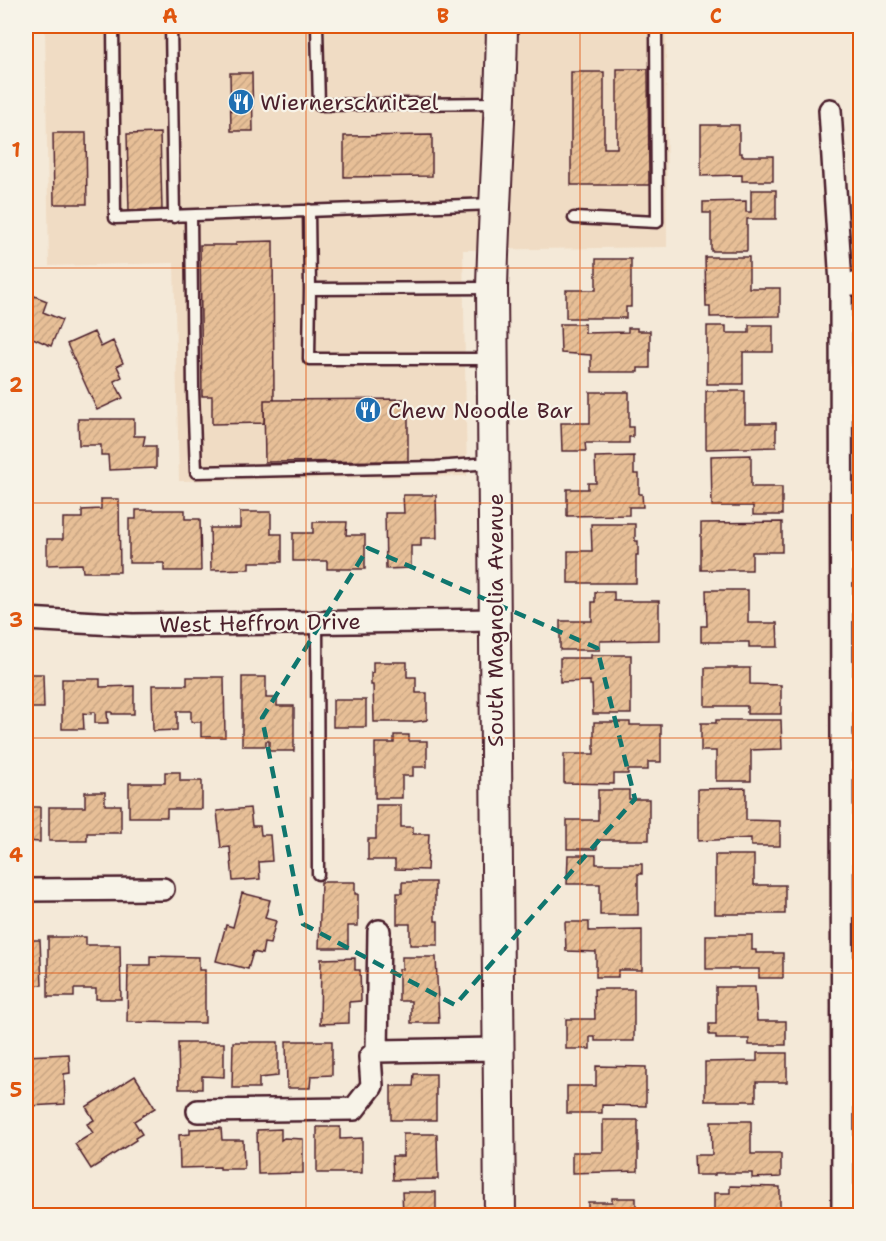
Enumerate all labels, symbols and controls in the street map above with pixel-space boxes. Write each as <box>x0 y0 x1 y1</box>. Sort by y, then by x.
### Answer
text: A <box>162 3 178 29</box>
text: B <box>437 3 449 29</box>
text: C <box>710 3 722 29</box>
restaurant icon: Wiernerschnitzel <box>226 87 256 117</box>
place label: Wiernerschnitzel <box>260 88 439 117</box>
text: 1 <box>11 137 21 163</box>
text: 2 <box>9 372 23 398</box>
restaurant icon: Chew Noodle Bar <box>353 395 383 425</box>
place label: Chew Noodle Bar <box>388 396 573 425</box>
street label: South Magnolia Avenue <box>481 493 510 747</box>
text: 3 <box>9 607 23 633</box>
street label: West Heffron Drive <box>159 607 361 639</box>
text: 4 <box>9 842 23 868</box>
text: 5 <box>10 1077 22 1103</box>

